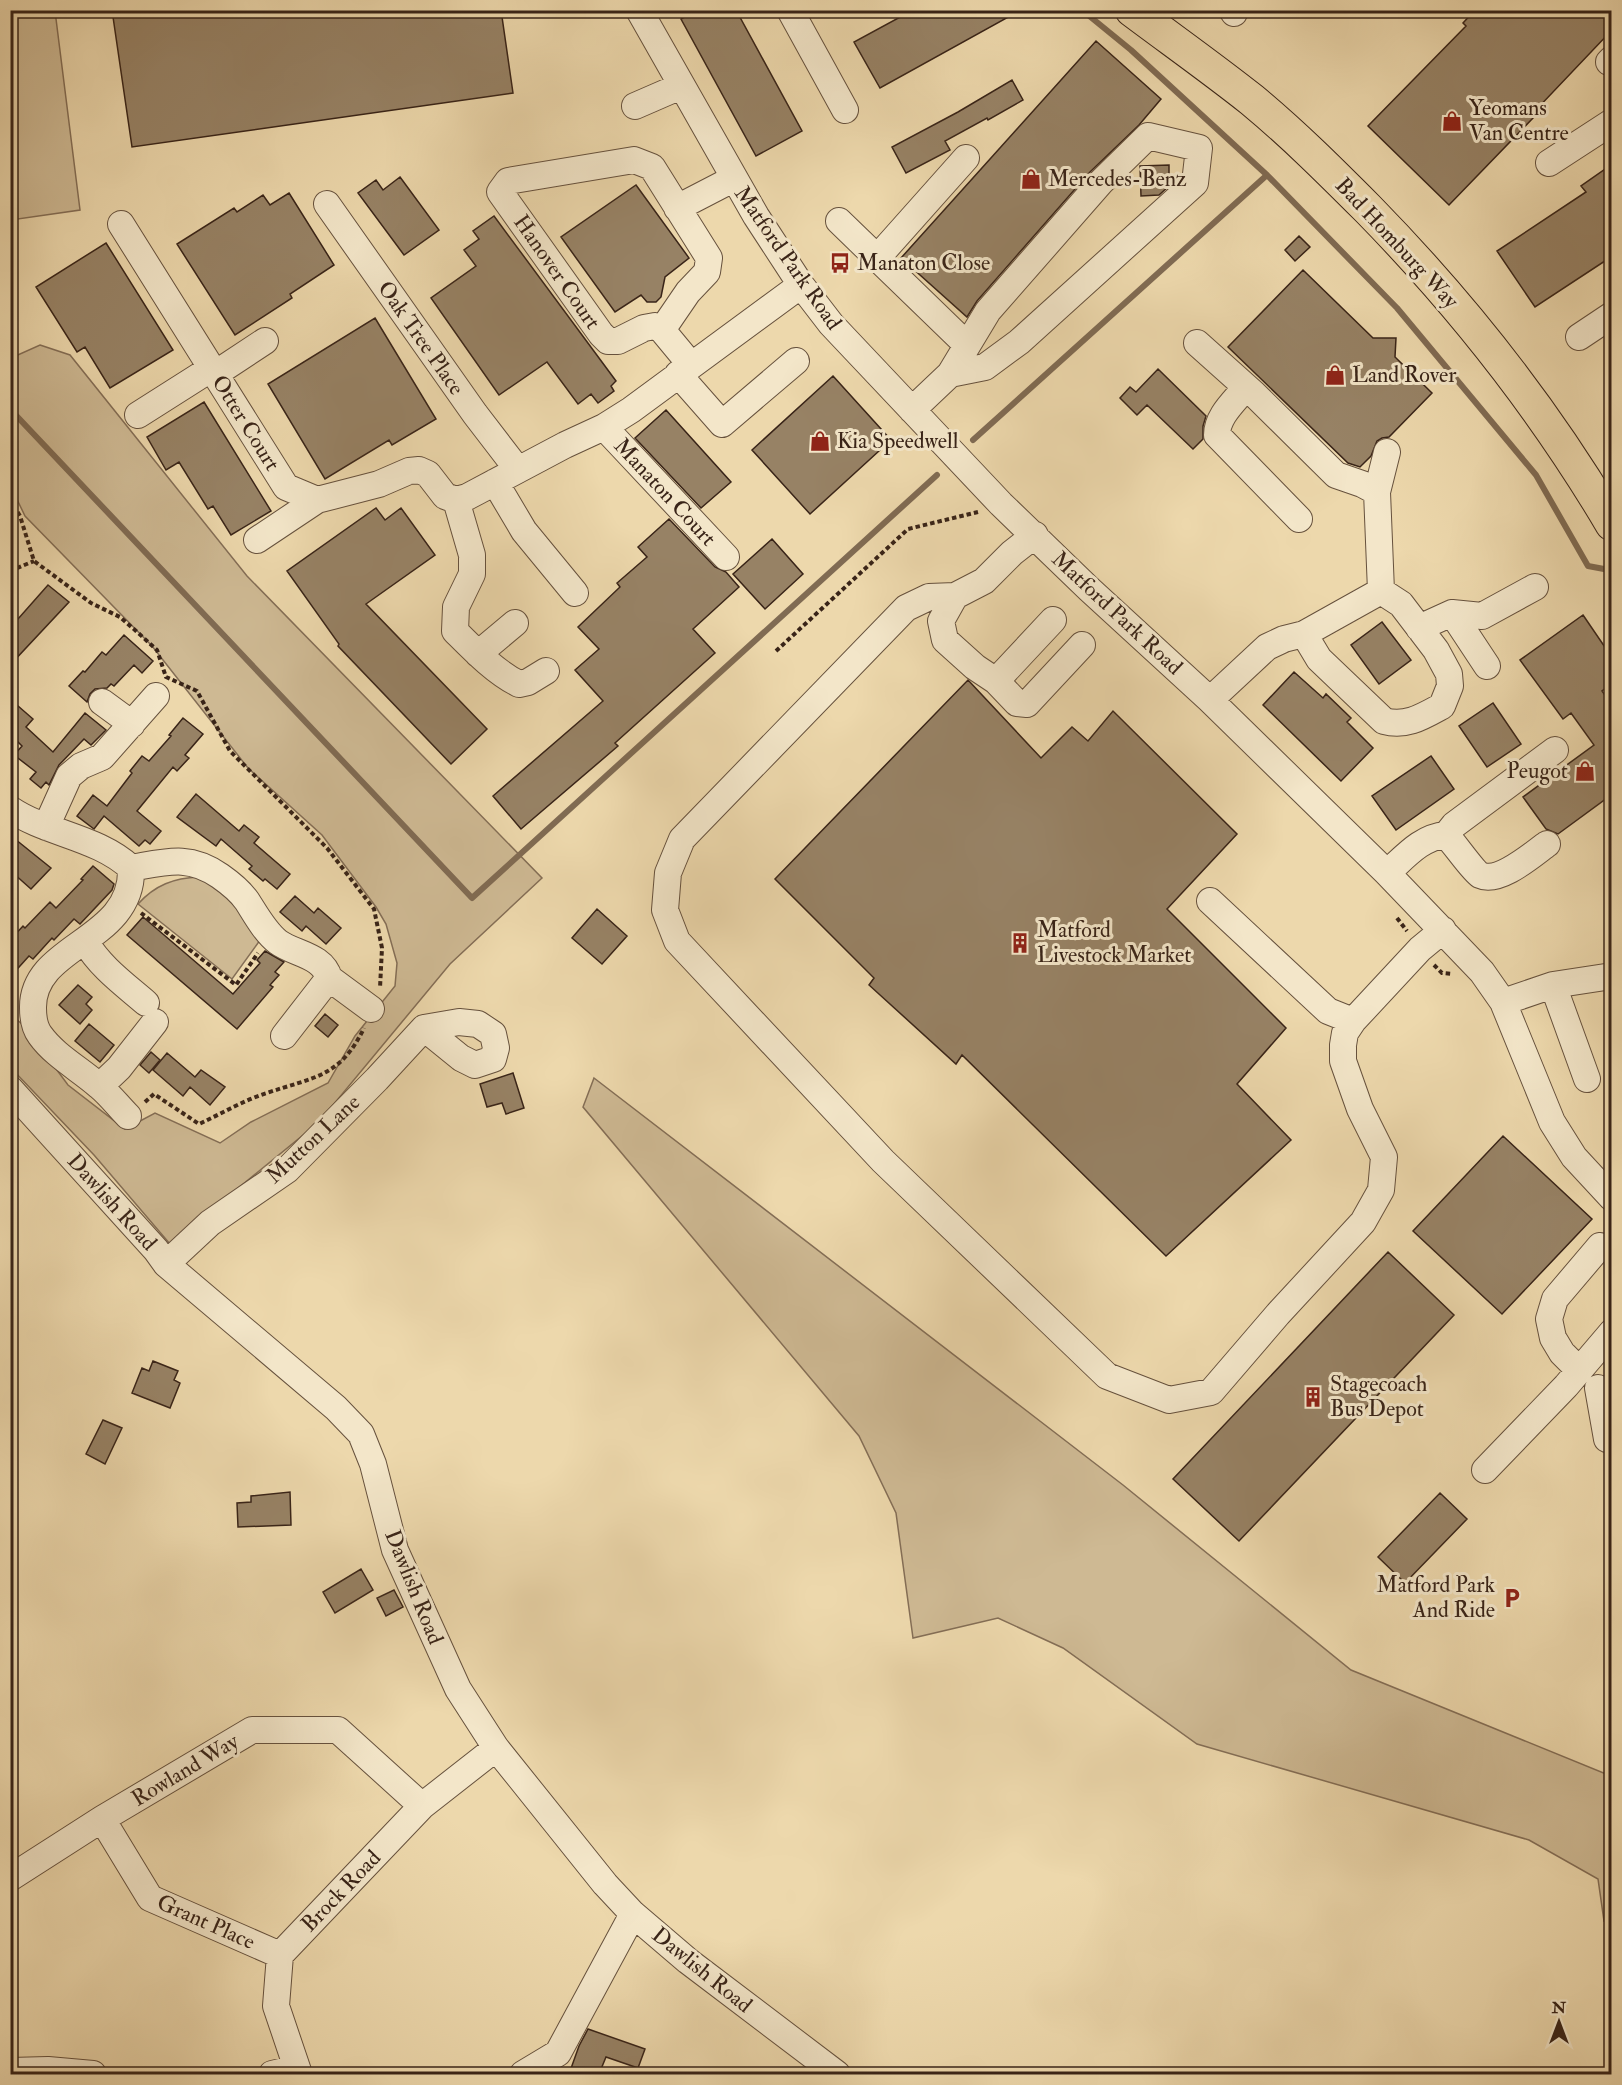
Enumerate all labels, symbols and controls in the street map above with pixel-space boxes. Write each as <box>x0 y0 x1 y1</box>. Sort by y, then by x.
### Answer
place label: Yeomans Van Centre <box>1469 94 1569 147</box>
shop icon: Yeomans Van Centre <box>1440 109 1464 133</box>
place label: Mercedes-Benz <box>1048 165 1187 193</box>
shop icon: Mercedes-Benz <box>1019 167 1043 191</box>
street label: Bad Homburg Way <box>1329 172 1465 315</box>
street label: Matford Park Road <box>728 181 848 335</box>
street label: Hanover Court <box>507 209 607 335</box>
place label: Manaton Close <box>857 249 990 277</box>
bus stop icon: Manaton Close <box>828 251 852 275</box>
street label: Oak Tree Place <box>371 276 471 400</box>
place label: Land Rover <box>1352 361 1457 389</box>
shop icon: Land Rover <box>1323 363 1347 387</box>
street label: Otter Court <box>206 370 286 476</box>
place label: Kia Speedwell <box>837 427 959 456</box>
shop icon: Kia Speedwell <box>808 429 832 453</box>
street label: Manaton Court <box>608 432 722 552</box>
street label: Matford Park Road <box>1046 545 1189 681</box>
place label: Peugot <box>1507 757 1568 785</box>
shop icon: Peugot <box>1573 759 1597 783</box>
place label: Matford Livestock Market <box>1037 916 1191 969</box>
building icon: Matford Livestock Market <box>1008 931 1032 955</box>
street label: Mutton Lane <box>260 1088 366 1190</box>
street label: Dawlish Road <box>61 1148 163 1257</box>
place label: Stagecoach Bus Depot <box>1330 1370 1428 1424</box>
building icon: Stagecoach Bus Depot <box>1301 1385 1325 1409</box>
street label: Dawlish Road <box>378 1526 450 1649</box>
place label: Matford Park And Ride <box>1377 1571 1495 1624</box>
parking icon: Matford Park And Ride <box>1500 1586 1524 1610</box>
street label: Rowland Way <box>126 1727 244 1813</box>
street label: Brock Road <box>295 1844 387 1938</box>
street label: Grant Place <box>153 1888 259 1956</box>
street label: Dawlish Road <box>646 1921 758 2019</box>
north arrow <box>1529 1992 1589 2052</box>
text: N <box>1551 1998 1567 2018</box>

